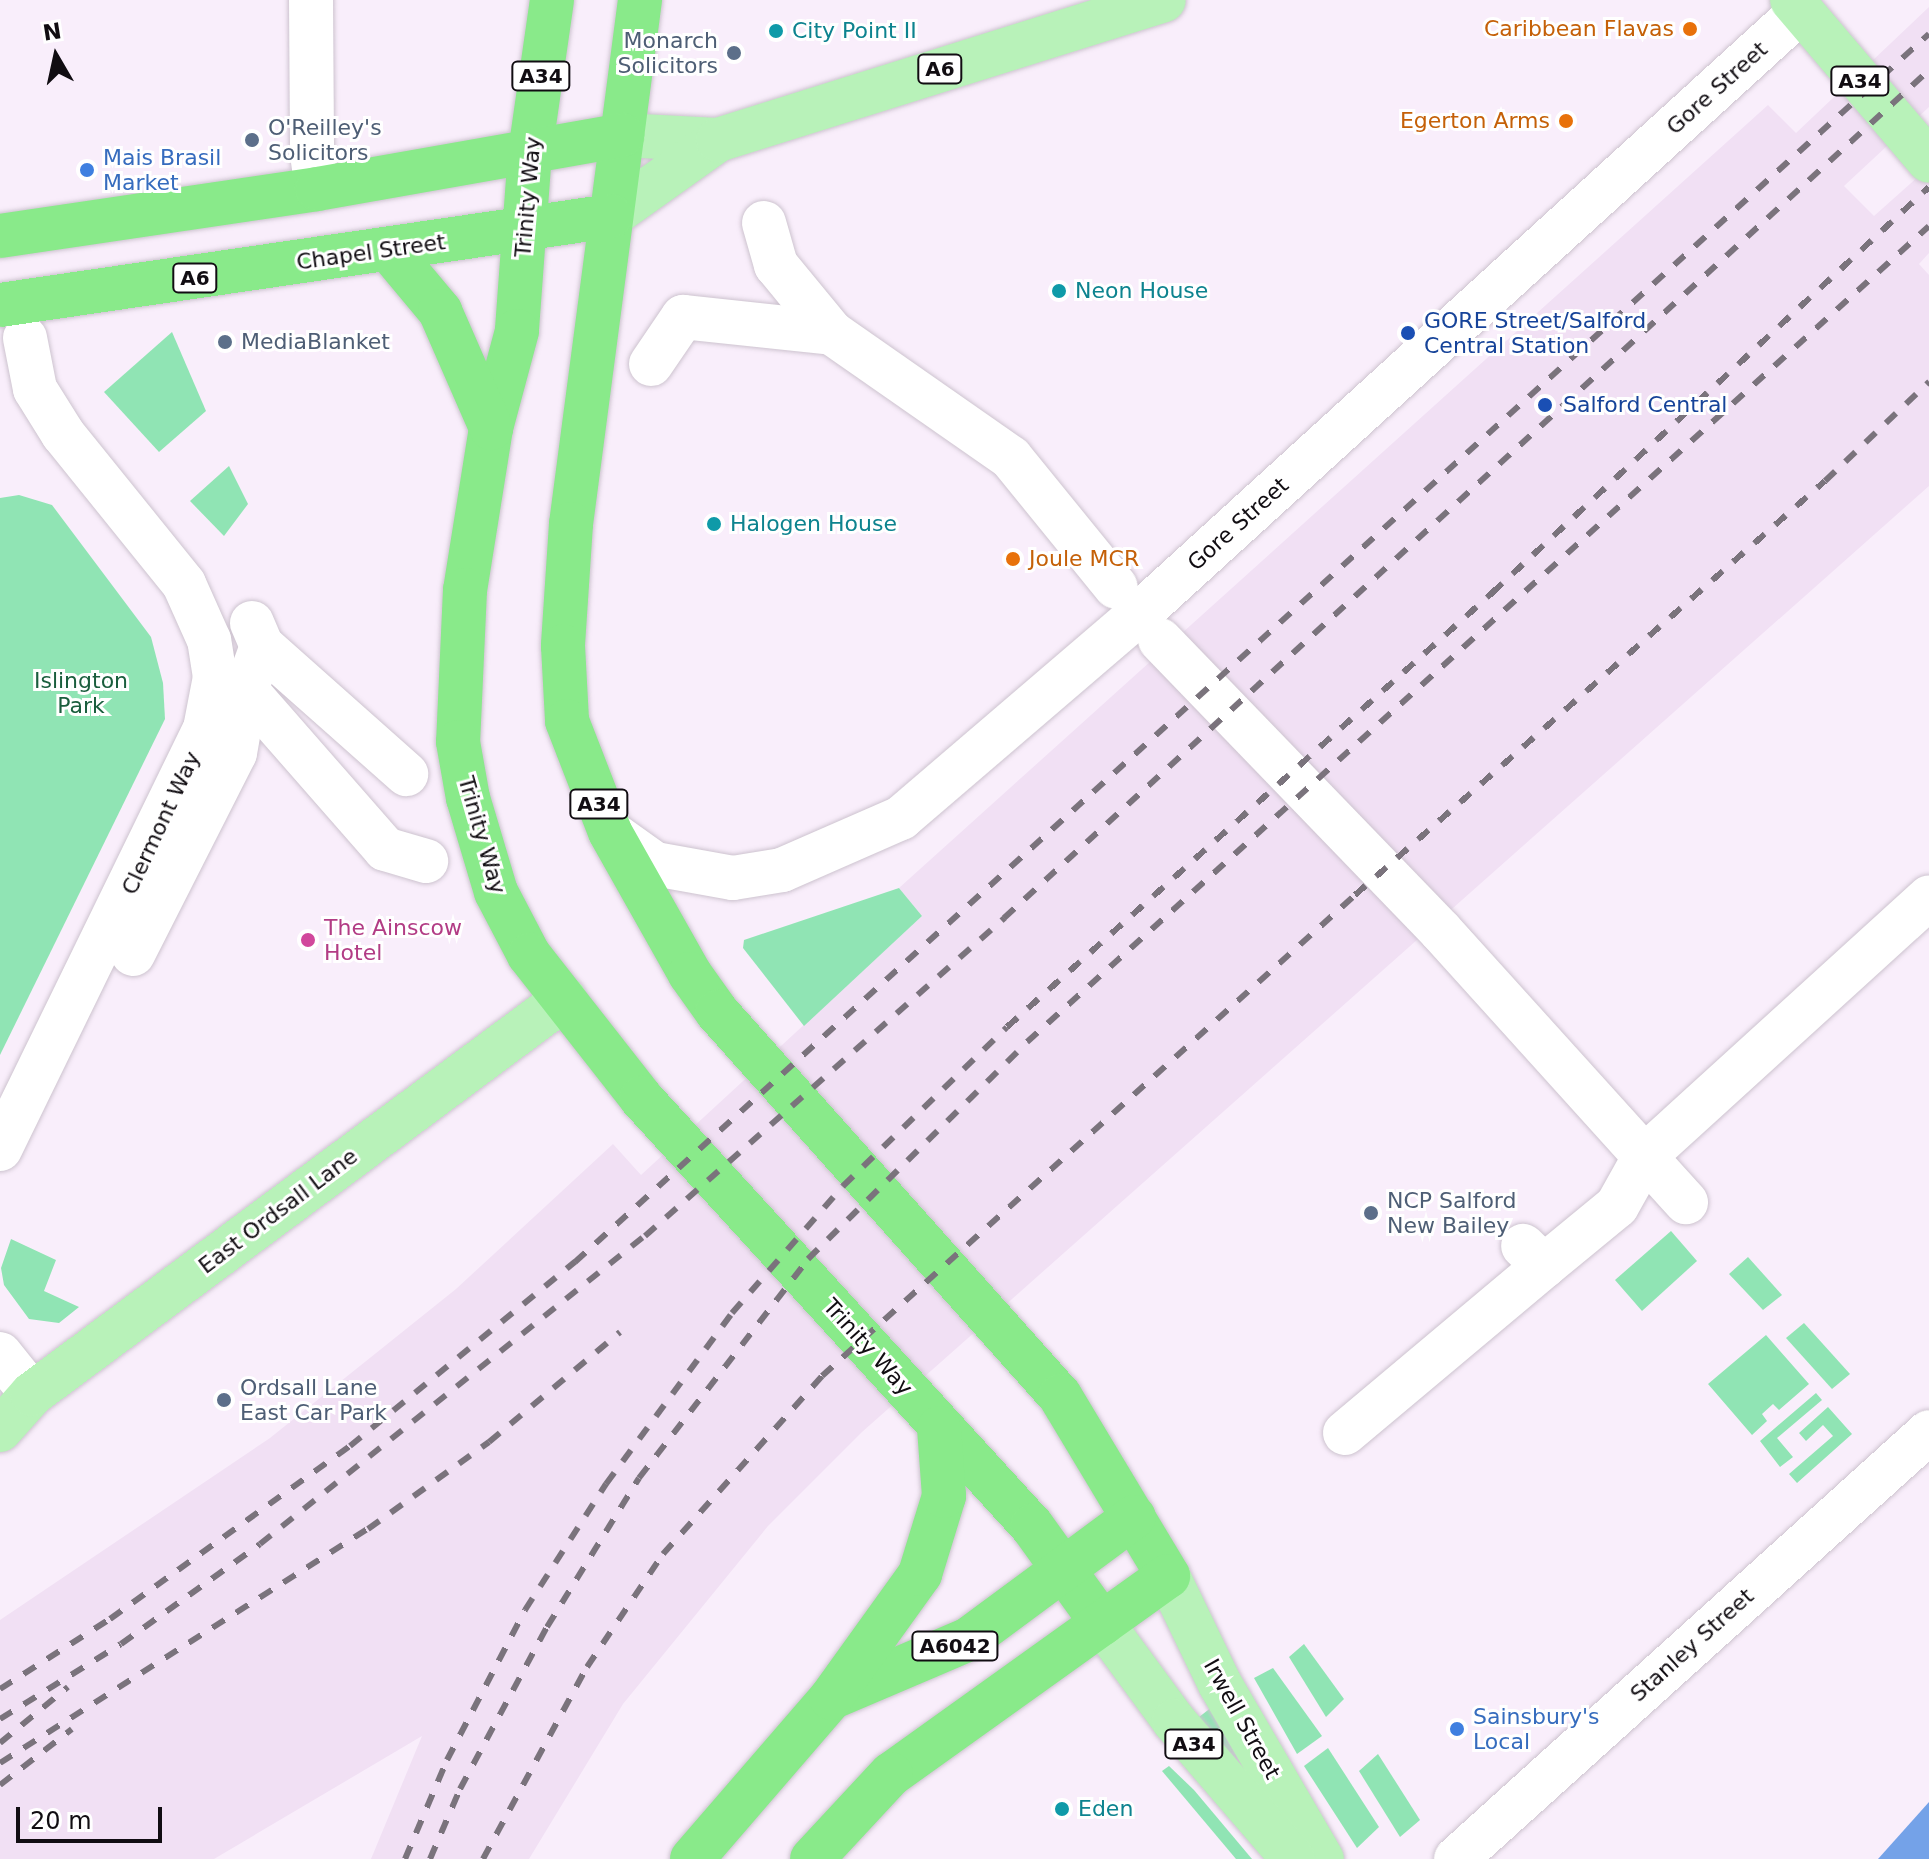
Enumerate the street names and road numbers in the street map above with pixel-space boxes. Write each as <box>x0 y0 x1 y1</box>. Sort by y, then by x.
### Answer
street label: Gore Street <box>1661 36 1773 140</box>
road number: A6 <box>916 53 964 85</box>
road number: A34 <box>511 60 571 92</box>
road number: A34 <box>1830 65 1890 97</box>
street label: Trinity Way <box>510 136 546 258</box>
street label: Chapel Street <box>295 228 447 276</box>
road number: A6 <box>171 262 219 294</box>
street label: Gore Street <box>1182 472 1294 576</box>
street label: Clermont Way <box>116 747 206 899</box>
street label: Trinity Way <box>453 773 511 897</box>
road number: A34 <box>569 788 629 820</box>
street label: East Ordsall Lane <box>193 1143 363 1279</box>
street label: Trinity Way <box>818 1293 918 1401</box>
street label: Stanley Street <box>1625 1583 1759 1707</box>
road number: A6042 <box>911 1630 999 1662</box>
street label: Irwell Street <box>1198 1654 1286 1784</box>
road number: A34 <box>1164 1728 1224 1760</box>

